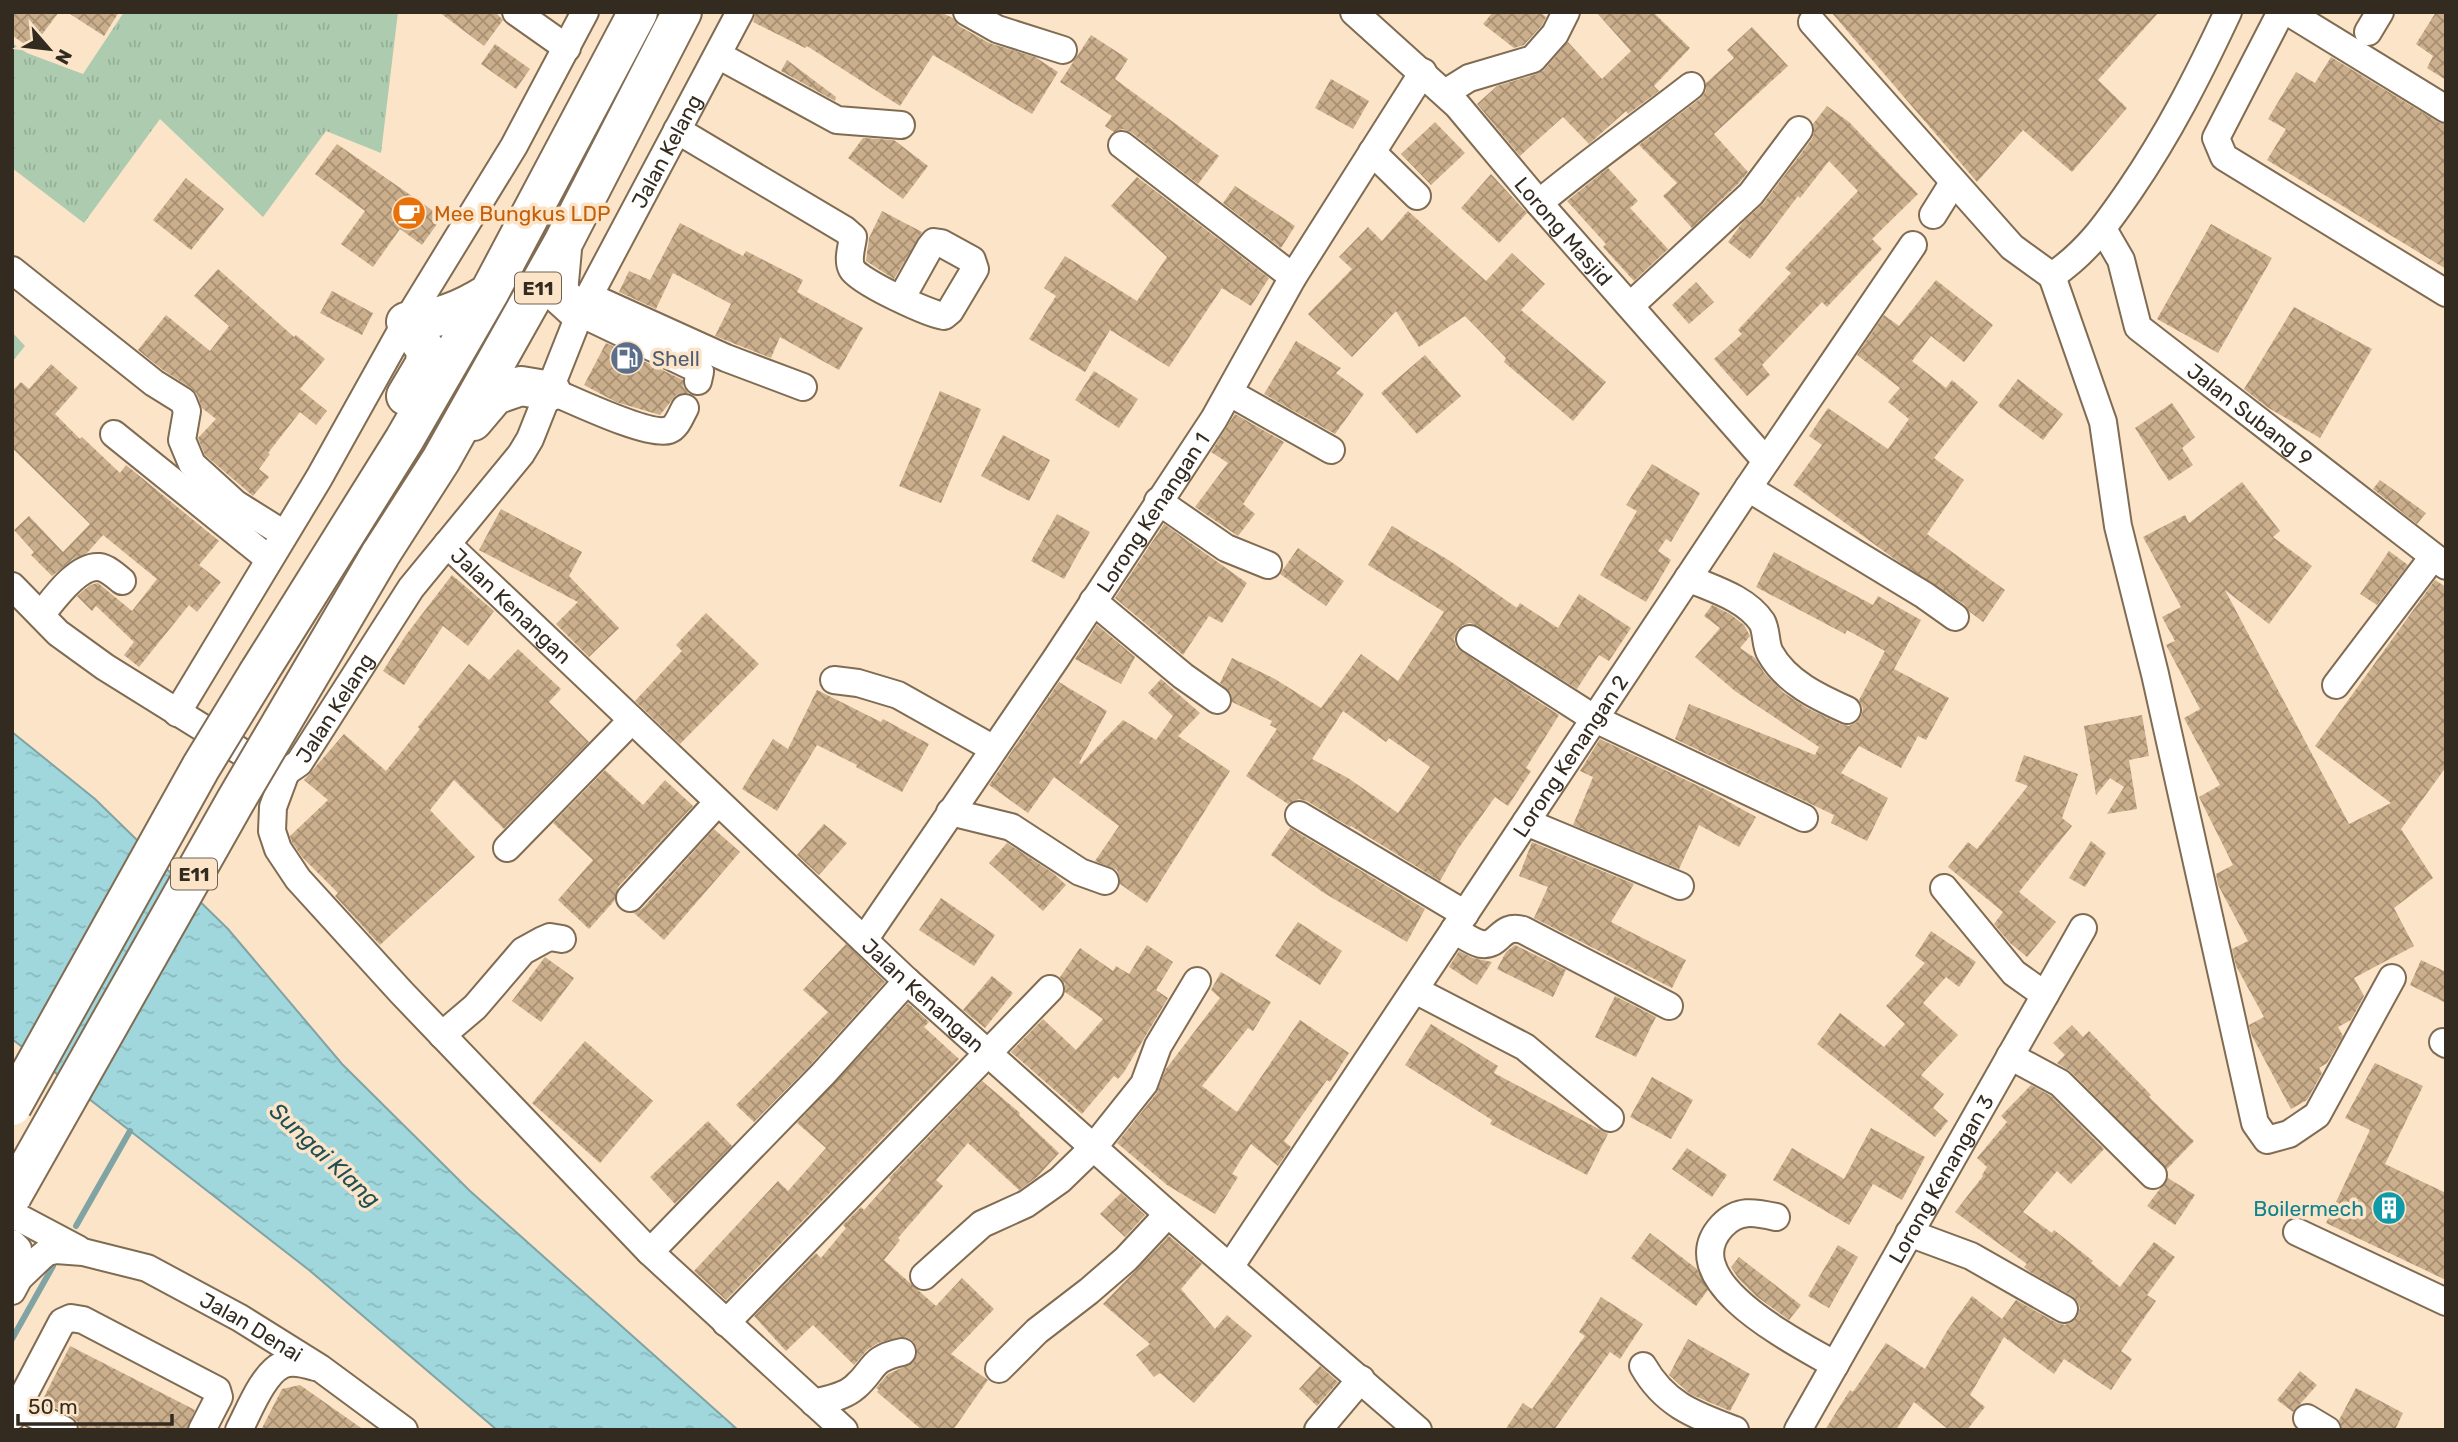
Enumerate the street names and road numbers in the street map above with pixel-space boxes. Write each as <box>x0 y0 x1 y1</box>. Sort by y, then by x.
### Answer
street label: Jalan Kelang <box>626 90 707 212</box>
street label: Lorong Masjid <box>1510 172 1618 290</box>
road number: E11 <box>515 272 561 304</box>
street label: Jalan Subang 9 <box>2182 358 2318 471</box>
street label: Lorong Kenangan 1 <box>1091 428 1214 597</box>
street label: Jalan Kenangan <box>446 542 577 668</box>
street label: Jalan Kelang <box>290 648 379 767</box>
street label: Lorong Kenangan 2 <box>1507 670 1633 841</box>
road number: E11 <box>171 859 217 890</box>
street label: Jalan Kenangan <box>857 933 990 1057</box>
street label: Lorong Kenangan 3 <box>1883 1090 1998 1267</box>
street label: Jalan Denai <box>196 1286 307 1367</box>

